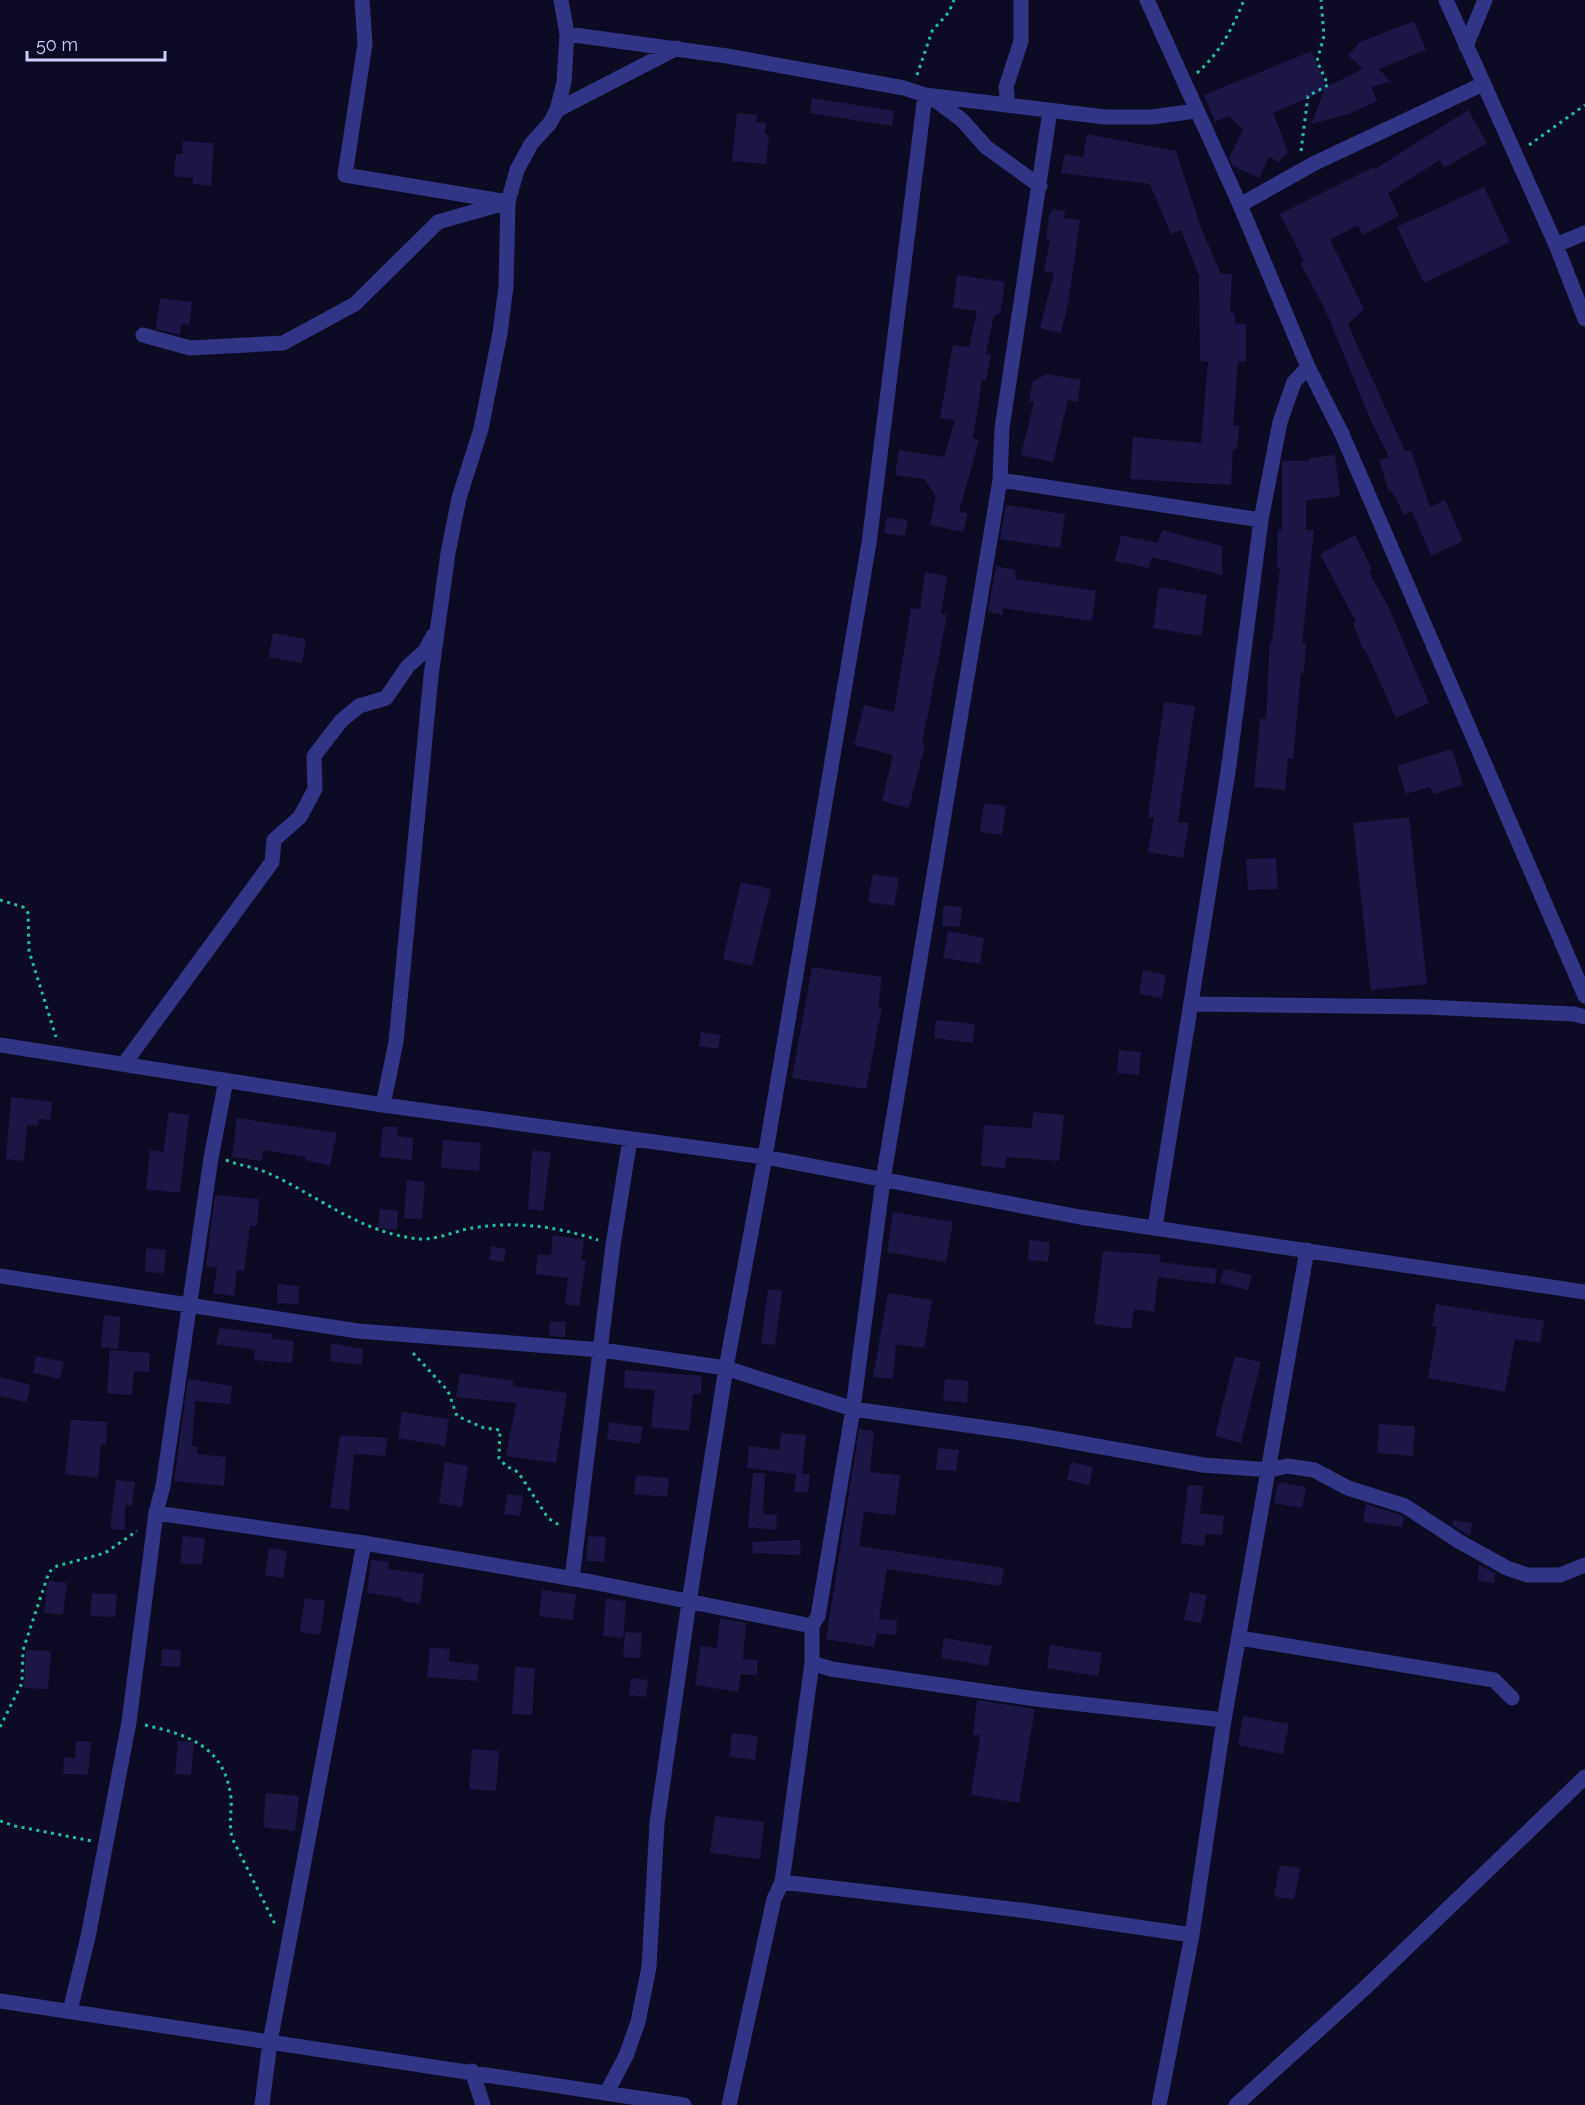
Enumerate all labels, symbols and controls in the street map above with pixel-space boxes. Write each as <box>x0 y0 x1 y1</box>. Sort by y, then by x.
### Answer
scale bar <box>27 24 165 62</box>
text: 50 m <box>36 34 78 55</box>

